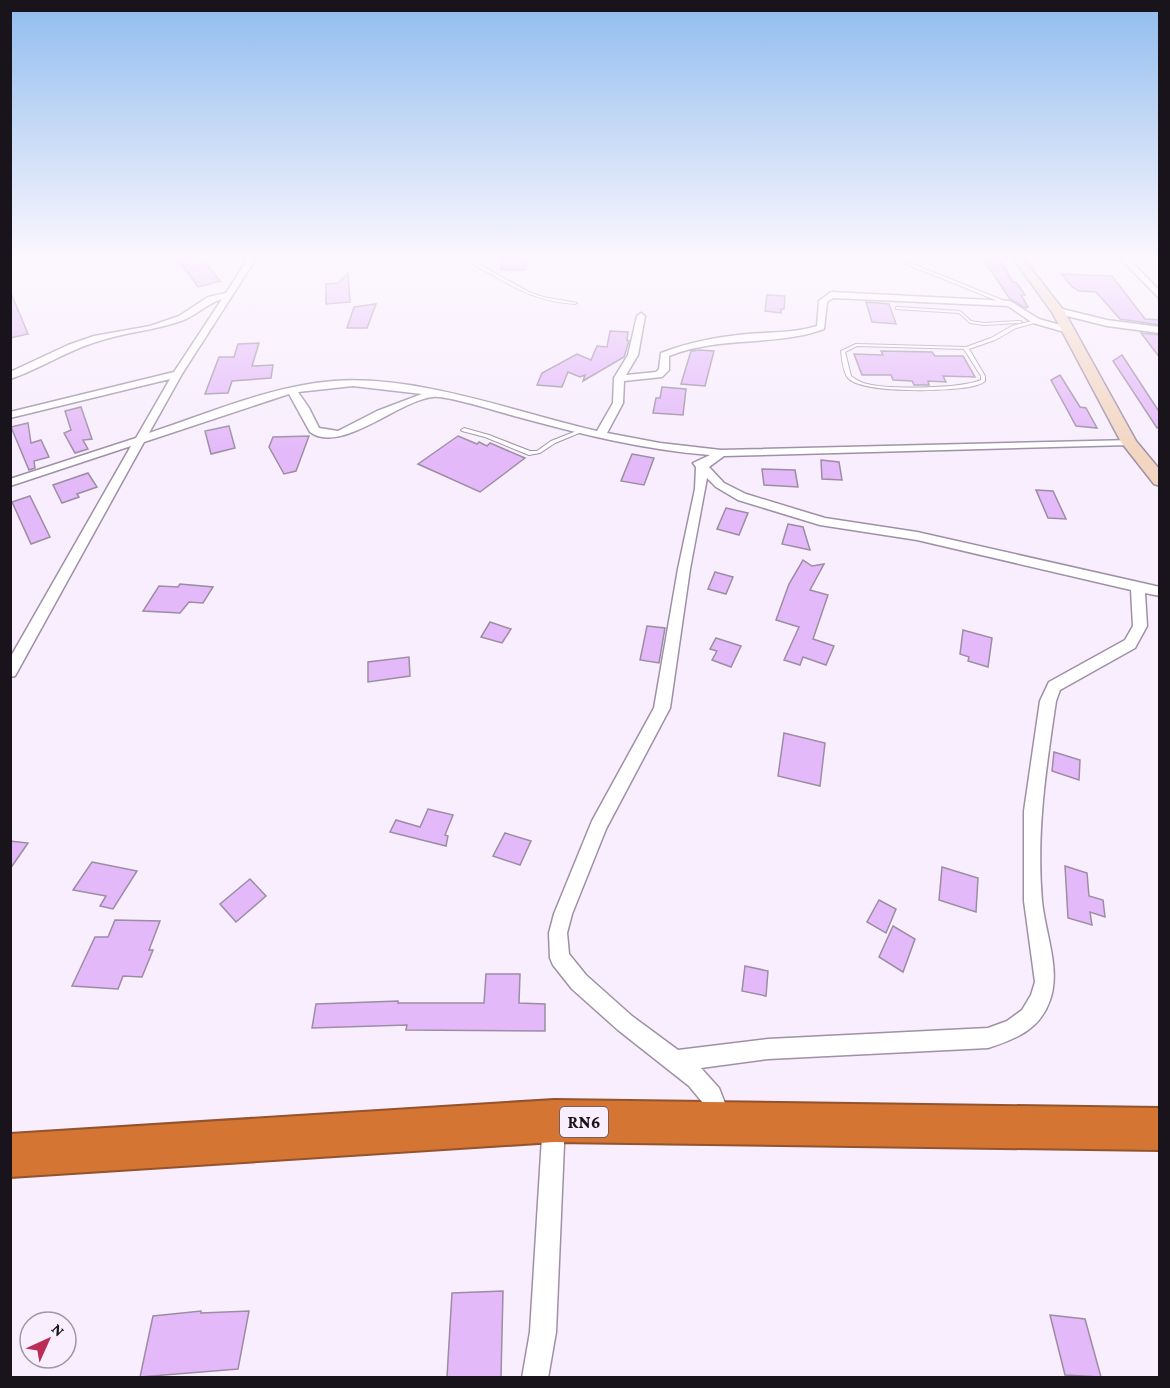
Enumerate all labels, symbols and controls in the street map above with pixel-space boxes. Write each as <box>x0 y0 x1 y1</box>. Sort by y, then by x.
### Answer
road number: RN6 <box>560 1107 608 1137</box>
north arrow <box>18 1310 78 1370</box>
text: N <box>48 1320 68 1340</box>

